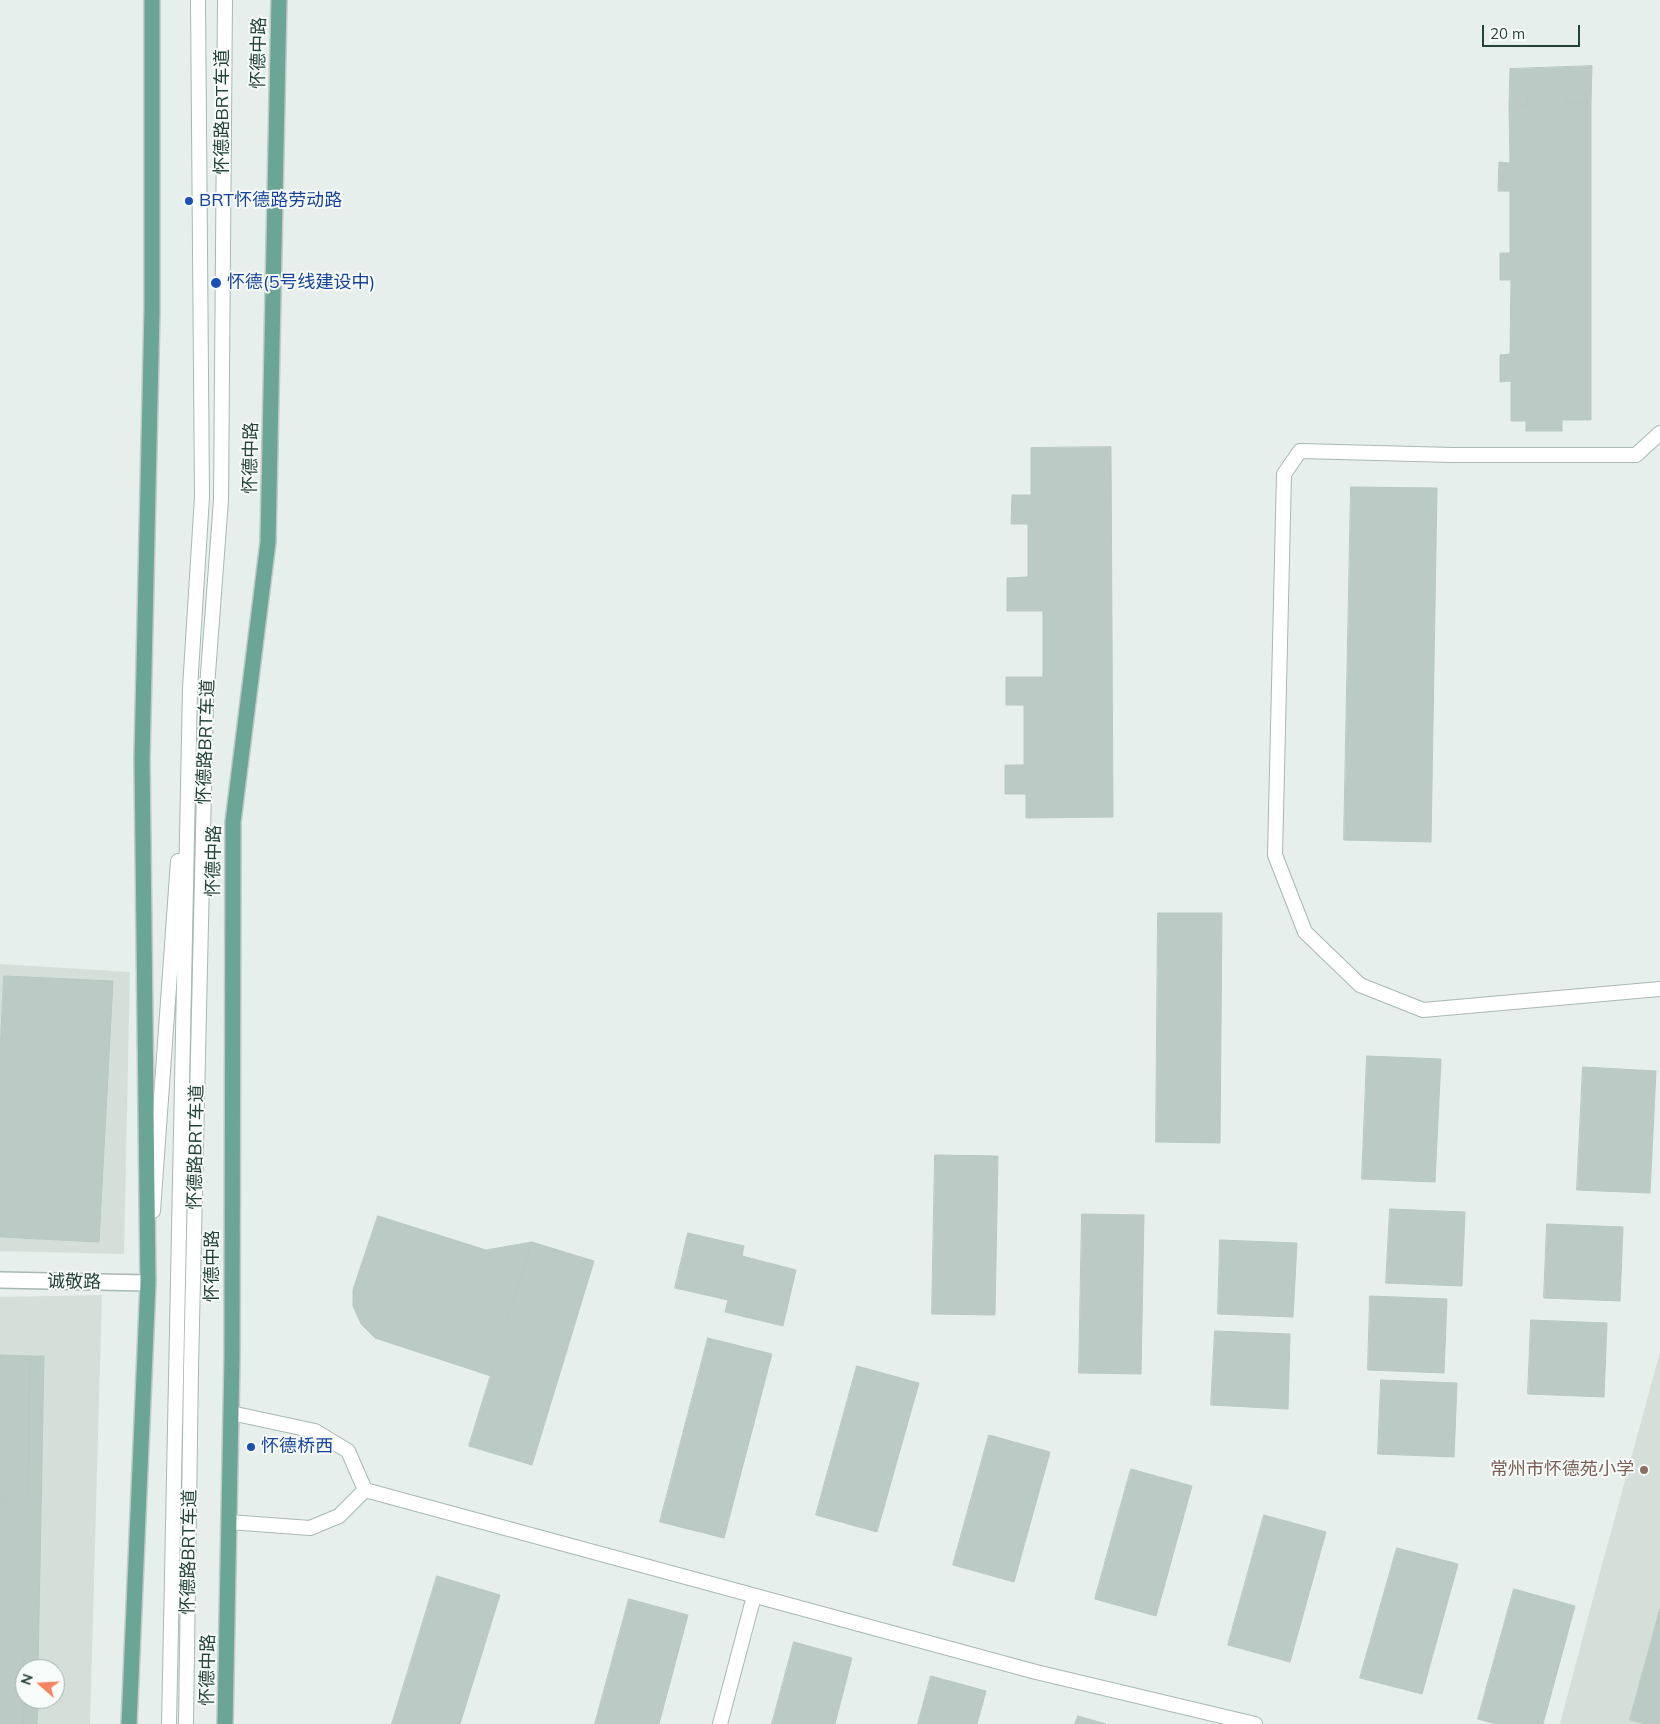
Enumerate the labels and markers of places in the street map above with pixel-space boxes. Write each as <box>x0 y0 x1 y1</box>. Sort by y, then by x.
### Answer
place label: BRT怀德路劳动路 <box>199 190 342 212</box>
marker: BRT怀德路劳动路 <box>183 195 195 207</box>
place label: 怀德(5号线建设中) <box>227 272 375 294</box>
marker: 怀德(5号线建设中) <box>209 276 223 290</box>
place label: 怀德桥西 <box>261 1436 333 1458</box>
marker: 怀德桥西 <box>245 1441 257 1453</box>
place label: 常州市怀德苑小学 <box>1490 1459 1634 1481</box>
marker: 常州市怀德苑小学 <box>1638 1464 1650 1476</box>

